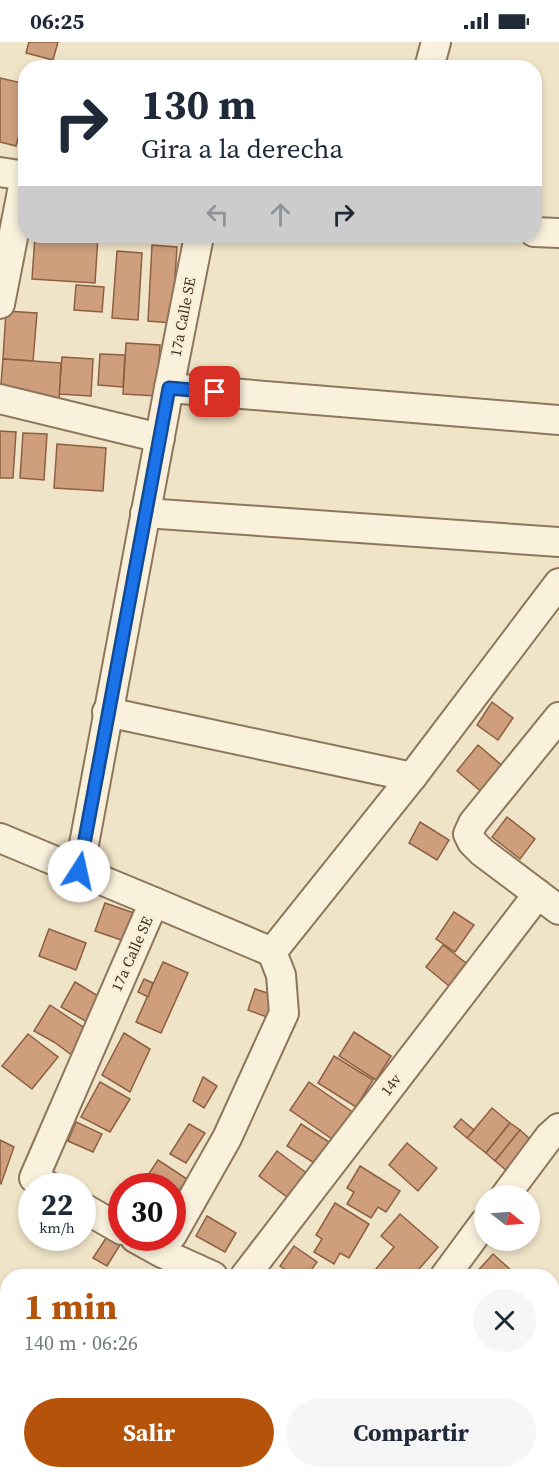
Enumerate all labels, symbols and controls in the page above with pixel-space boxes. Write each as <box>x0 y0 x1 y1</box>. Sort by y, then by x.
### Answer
text: 06:25 <box>30 6 84 36</box>
text: 130 m <box>141 75 256 133</box>
icon: right <box>42 84 120 162</box>
text: Gira a la derecha <box>141 130 343 167</box>
icon: left <box>201 198 234 231</box>
icon: ahead <box>264 198 297 231</box>
icon: right <box>327 198 360 231</box>
street label: 17a Calle SE <box>165 276 200 358</box>
pin <box>189 366 240 417</box>
icon: arrive <box>198 375 231 408</box>
position arrow <box>47 839 111 903</box>
street label: 17a Calle SE <box>106 913 157 995</box>
street label: 14v <box>375 1069 406 1100</box>
speed limit sign: 30 <box>108 1173 186 1251</box>
text: 22 <box>41 1184 73 1225</box>
north arrow <box>474 1185 540 1251</box>
map controls <box>474 1185 540 1251</box>
text: km/h <box>39 1217 75 1238</box>
text: 1 min <box>24 1282 117 1331</box>
button: close <box>473 1289 536 1352</box>
text: 140 m · 06:26 <box>24 1329 138 1357</box>
button: Salir <box>24 1398 274 1467</box>
button: Compartir <box>286 1398 536 1467</box>

